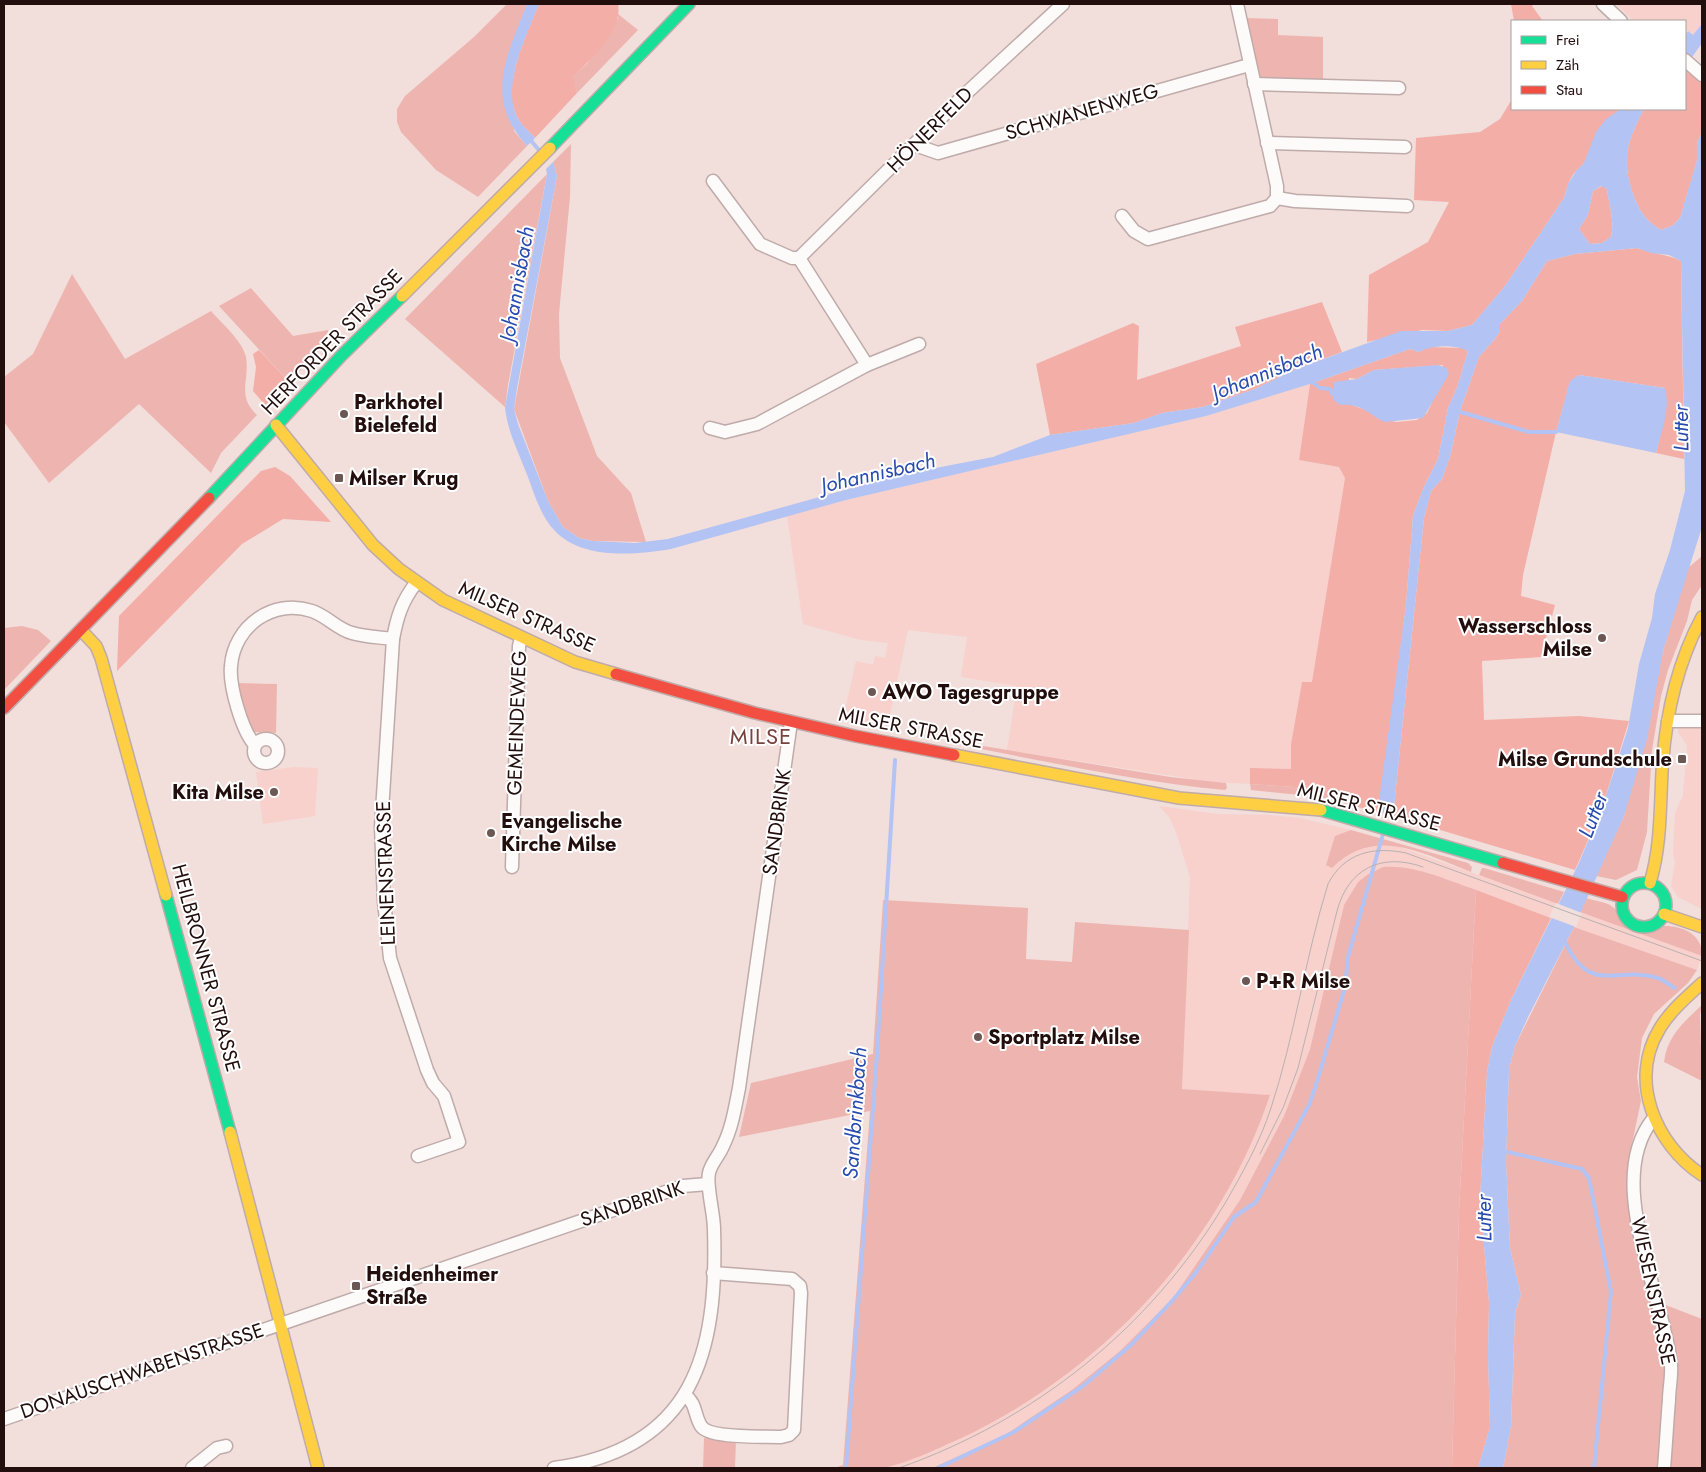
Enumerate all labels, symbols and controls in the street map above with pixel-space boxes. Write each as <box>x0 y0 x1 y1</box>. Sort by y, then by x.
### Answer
legend <box>1511 20 1686 110</box>
text: Frei <box>1556 29 1580 51</box>
text: Zäh <box>1556 54 1579 76</box>
street label: SCHWANENWEG <box>1002 76 1162 148</box>
text: Stau <box>1556 79 1583 101</box>
street label: HÖNERFELD <box>880 80 980 180</box>
water label: Johannisbach <box>491 224 542 348</box>
street label: HERFORDER STRASSE <box>255 263 409 421</box>
water label: Johannisbach <box>1203 336 1327 409</box>
place label: Parkhotel Bielefeld <box>354 388 443 440</box>
water label: Lutter <box>1666 403 1696 452</box>
marker: Parkhotel Bielefeld <box>338 408 350 420</box>
water label: Johannisbach <box>814 445 938 502</box>
place label: Milser Krug <box>349 464 458 493</box>
marker: Milser Krug <box>333 472 345 484</box>
street label: MILSER STRASSE <box>454 574 600 660</box>
place label: Wasserschloss Milse <box>1458 612 1592 664</box>
marker: Wasserschloss Milse <box>1596 632 1608 644</box>
street label: GEMEINDEWEG <box>500 650 534 796</box>
place label: AWO Tagesgruppe <box>881 678 1059 707</box>
marker: AWO Tagesgruppe <box>866 686 878 698</box>
street label: MILSER STRASSE <box>836 700 986 756</box>
district label: MILSE <box>730 720 792 752</box>
place label: Milse Grundschule <box>1498 745 1672 774</box>
marker: Milse Grundschule <box>1676 753 1688 765</box>
street label: SANDBRINK <box>755 766 799 877</box>
street label: MILSER STRASSE <box>1294 775 1444 839</box>
place label: Kita Milse <box>172 778 264 807</box>
marker: Kita Milse <box>268 786 280 798</box>
water label: Lutter <box>1571 787 1616 842</box>
street label: LEINENSTRASSE <box>369 800 403 946</box>
place label: Evangelische Kirche Milse <box>501 807 622 859</box>
marker: Evangelische Kirche Milse <box>485 827 497 839</box>
street label: HEILBRONNER STRASSE <box>164 861 248 1075</box>
place label: P+R Milse <box>1256 967 1350 996</box>
marker: P+R Milse <box>1240 975 1252 987</box>
place label: Sportplatz Milse <box>988 1023 1140 1052</box>
marker: Sportplatz Milse <box>972 1031 984 1043</box>
water label: Sandbrinkbach <box>835 1046 875 1180</box>
street label: SANDBRINK <box>576 1173 688 1234</box>
water label: Lutter <box>1469 1193 1499 1242</box>
street label: WIESENSTRASSE <box>1623 1214 1683 1368</box>
place label: Heidenheimer Straße <box>366 1260 499 1312</box>
marker: Heidenheimer Straße <box>350 1280 362 1292</box>
street label: DONAUSCHWABENSTRASSE <box>16 1316 268 1426</box>

